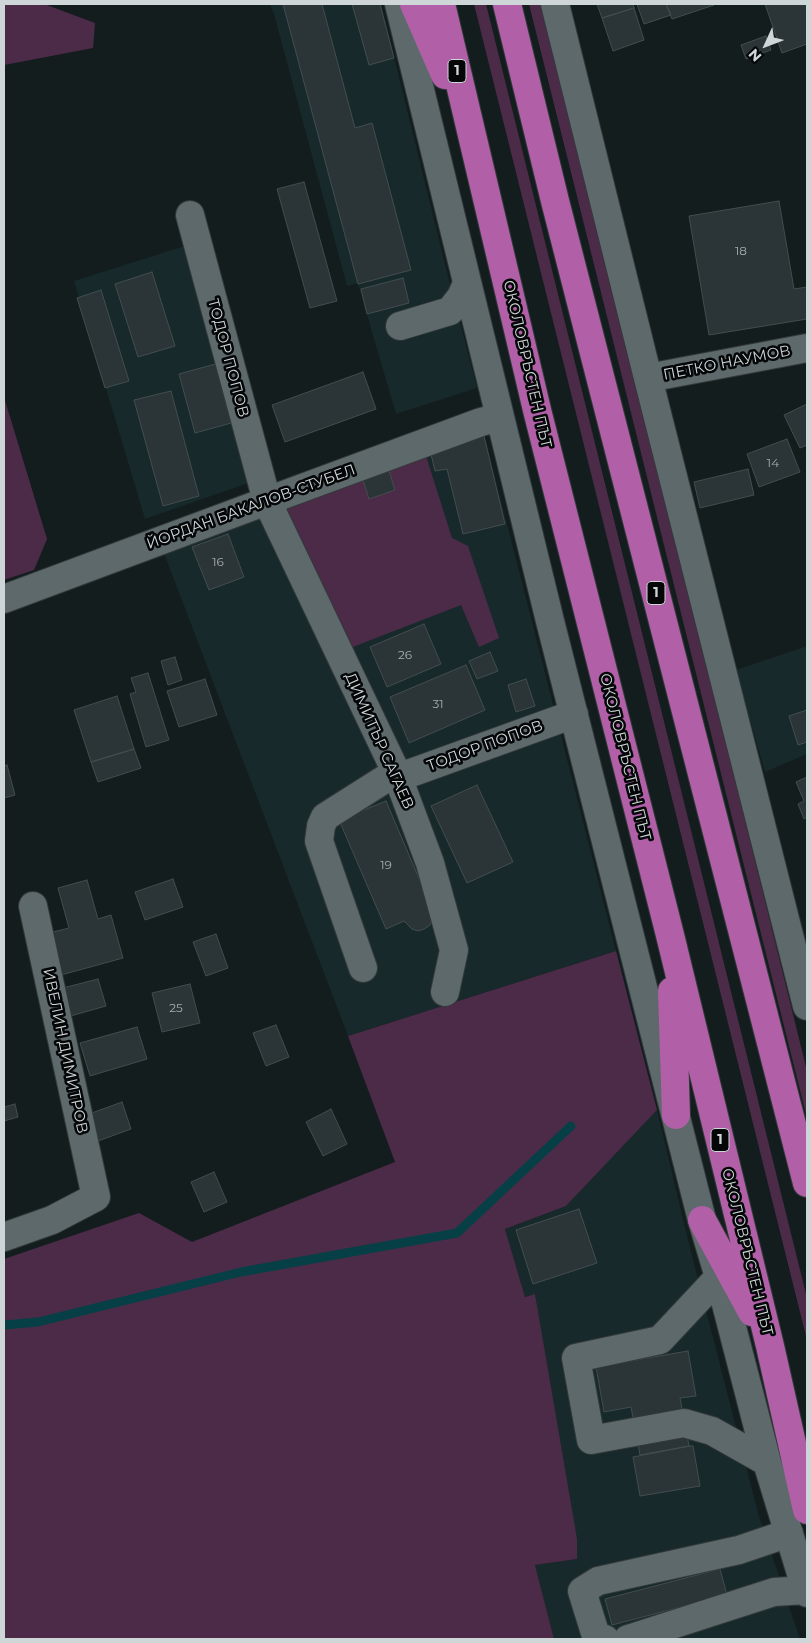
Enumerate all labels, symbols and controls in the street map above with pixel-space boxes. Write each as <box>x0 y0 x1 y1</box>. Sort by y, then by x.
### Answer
north arrow <box>741 20 791 70</box>
text: N <box>745 45 765 66</box>
road number: 1 <box>448 59 466 82</box>
house number: 18 <box>735 244 747 258</box>
street label: ОКОЛОВРЪСТЕН ПЪТ <box>499 278 555 450</box>
street label: ТОДОР ПОПОВ <box>204 297 252 419</box>
street label: ПЕТКО НАУМОВ <box>662 342 792 384</box>
house number: 14 <box>767 456 779 470</box>
street label: ЙОРДАН БАКАЛОВ-СТУБЕЛ <box>144 461 358 553</box>
house number: 16 <box>212 555 224 569</box>
road number: 1 <box>647 582 665 604</box>
house number: 26 <box>398 648 412 662</box>
street label: ДИМИТЪР САГАЕВ <box>341 670 417 812</box>
street label: ОКОЛОВРЪСТЕН ПЪТ <box>596 672 654 842</box>
house number: 31 <box>432 697 444 711</box>
street label: ТОДОР ПОПОВ <box>425 717 545 775</box>
house number: 19 <box>380 858 392 872</box>
street label: ИВЕЛИН ДИМИТРОВ <box>39 967 91 1135</box>
house number: 25 <box>169 1001 183 1015</box>
road number: 1 <box>711 1128 729 1152</box>
street label: ОКОЛОВРЪСТЕН ПЪТ <box>718 1167 776 1337</box>

